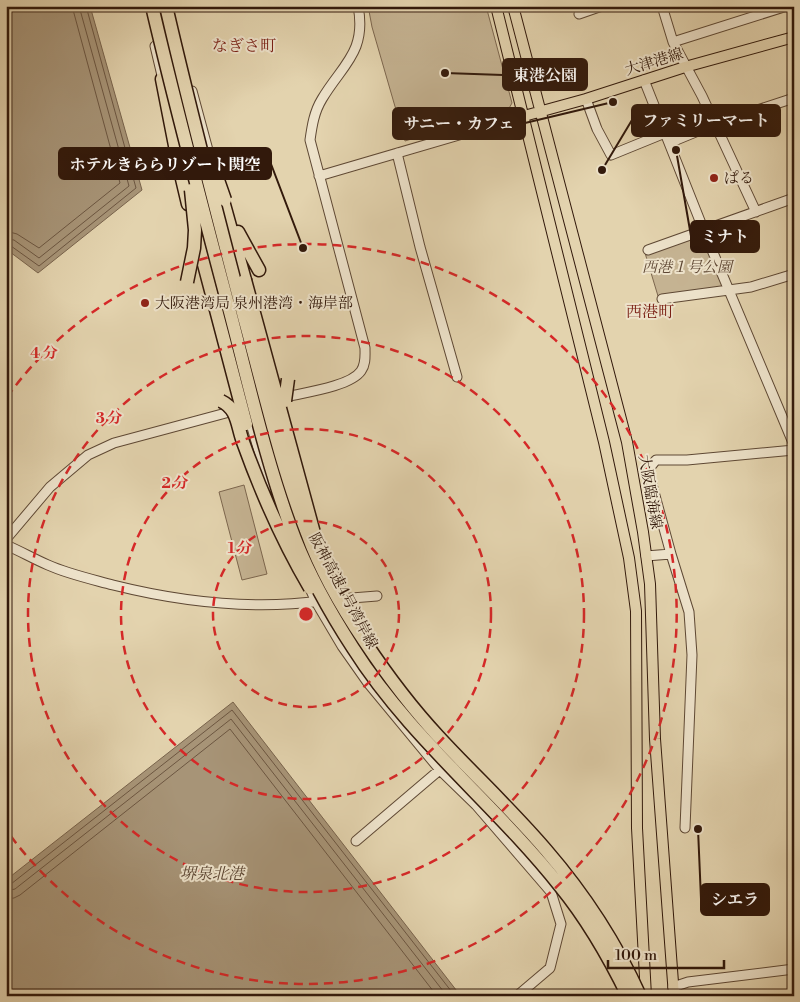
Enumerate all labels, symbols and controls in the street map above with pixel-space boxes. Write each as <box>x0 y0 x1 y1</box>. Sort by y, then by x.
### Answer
district label: なぎさ町 <box>212 36 276 56</box>
street label: 大津港線 <box>623 44 685 80</box>
callout: 東港公園 <box>503 59 587 90</box>
text: 東港公園 <box>513 66 577 86</box>
callout: ファミリーマート <box>632 105 780 136</box>
callout: サニー・カフェ <box>393 108 525 139</box>
text: ファミリーマート <box>642 111 770 131</box>
text: サニー・カフェ <box>404 114 514 134</box>
callout: ホテルきららリゾート関空 <box>59 148 271 179</box>
text: ホテルきららリゾート関空 <box>69 155 261 175</box>
place label: ぱる <box>724 169 754 188</box>
marker: ぱる <box>708 172 720 184</box>
callout: ミナト <box>691 221 759 252</box>
text: ミナト <box>701 227 749 247</box>
park label: 西港１号公園 <box>642 258 735 277</box>
place label: 大阪港湾局 泉州港湾・海岸部 <box>155 294 353 313</box>
marker: 大阪港湾局 泉州港湾・海岸部 <box>139 297 151 309</box>
district label: 西港町 <box>626 302 674 322</box>
text: 4 分 <box>30 344 58 363</box>
text: 3 分 <box>96 409 122 428</box>
street label: 大阪臨海線 <box>634 453 666 531</box>
text: 2 分 <box>162 474 188 493</box>
street label: 阪神高速4号湾岸線 <box>304 530 382 652</box>
text: 1 分 <box>228 539 252 558</box>
centre of rings <box>297 605 315 623</box>
water label: 堺泉北港 <box>180 864 246 884</box>
callout: シエラ <box>701 884 769 915</box>
text: シエラ <box>711 890 759 910</box>
scale bar <box>608 937 724 969</box>
text: 100 m <box>615 946 657 965</box>

